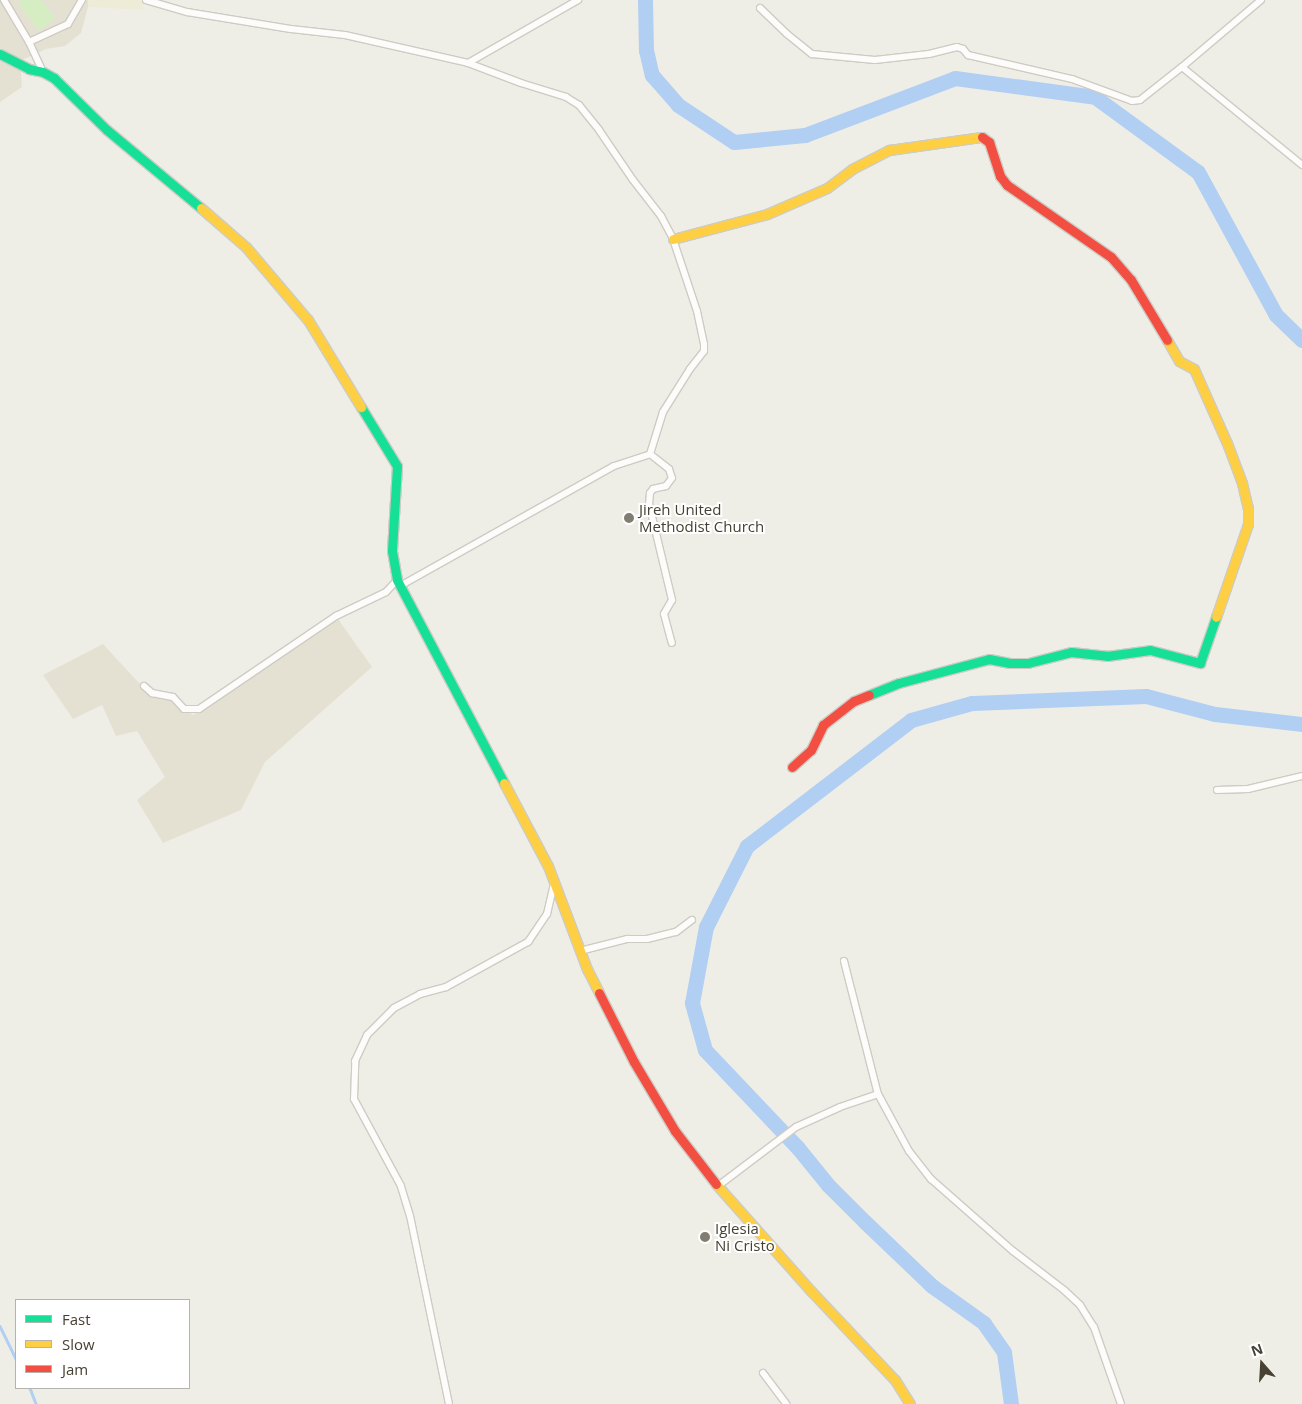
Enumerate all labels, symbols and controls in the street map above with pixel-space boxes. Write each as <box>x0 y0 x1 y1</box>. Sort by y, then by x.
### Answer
place label: Jireh United Methodist Church <box>639 500 764 535</box>
marker: Jireh United Methodist Church <box>623 512 635 524</box>
place label: Iglesia Ni Cristo <box>715 1219 775 1254</box>
marker: Iglesia Ni Cristo <box>699 1231 711 1243</box>
legend <box>15 1299 190 1389</box>
text: Fast <box>62 1309 91 1329</box>
text: Slow <box>62 1334 95 1354</box>
north arrow <box>1237 1339 1287 1389</box>
text: N <box>1248 1339 1265 1360</box>
text: Jam <box>62 1359 88 1379</box>

